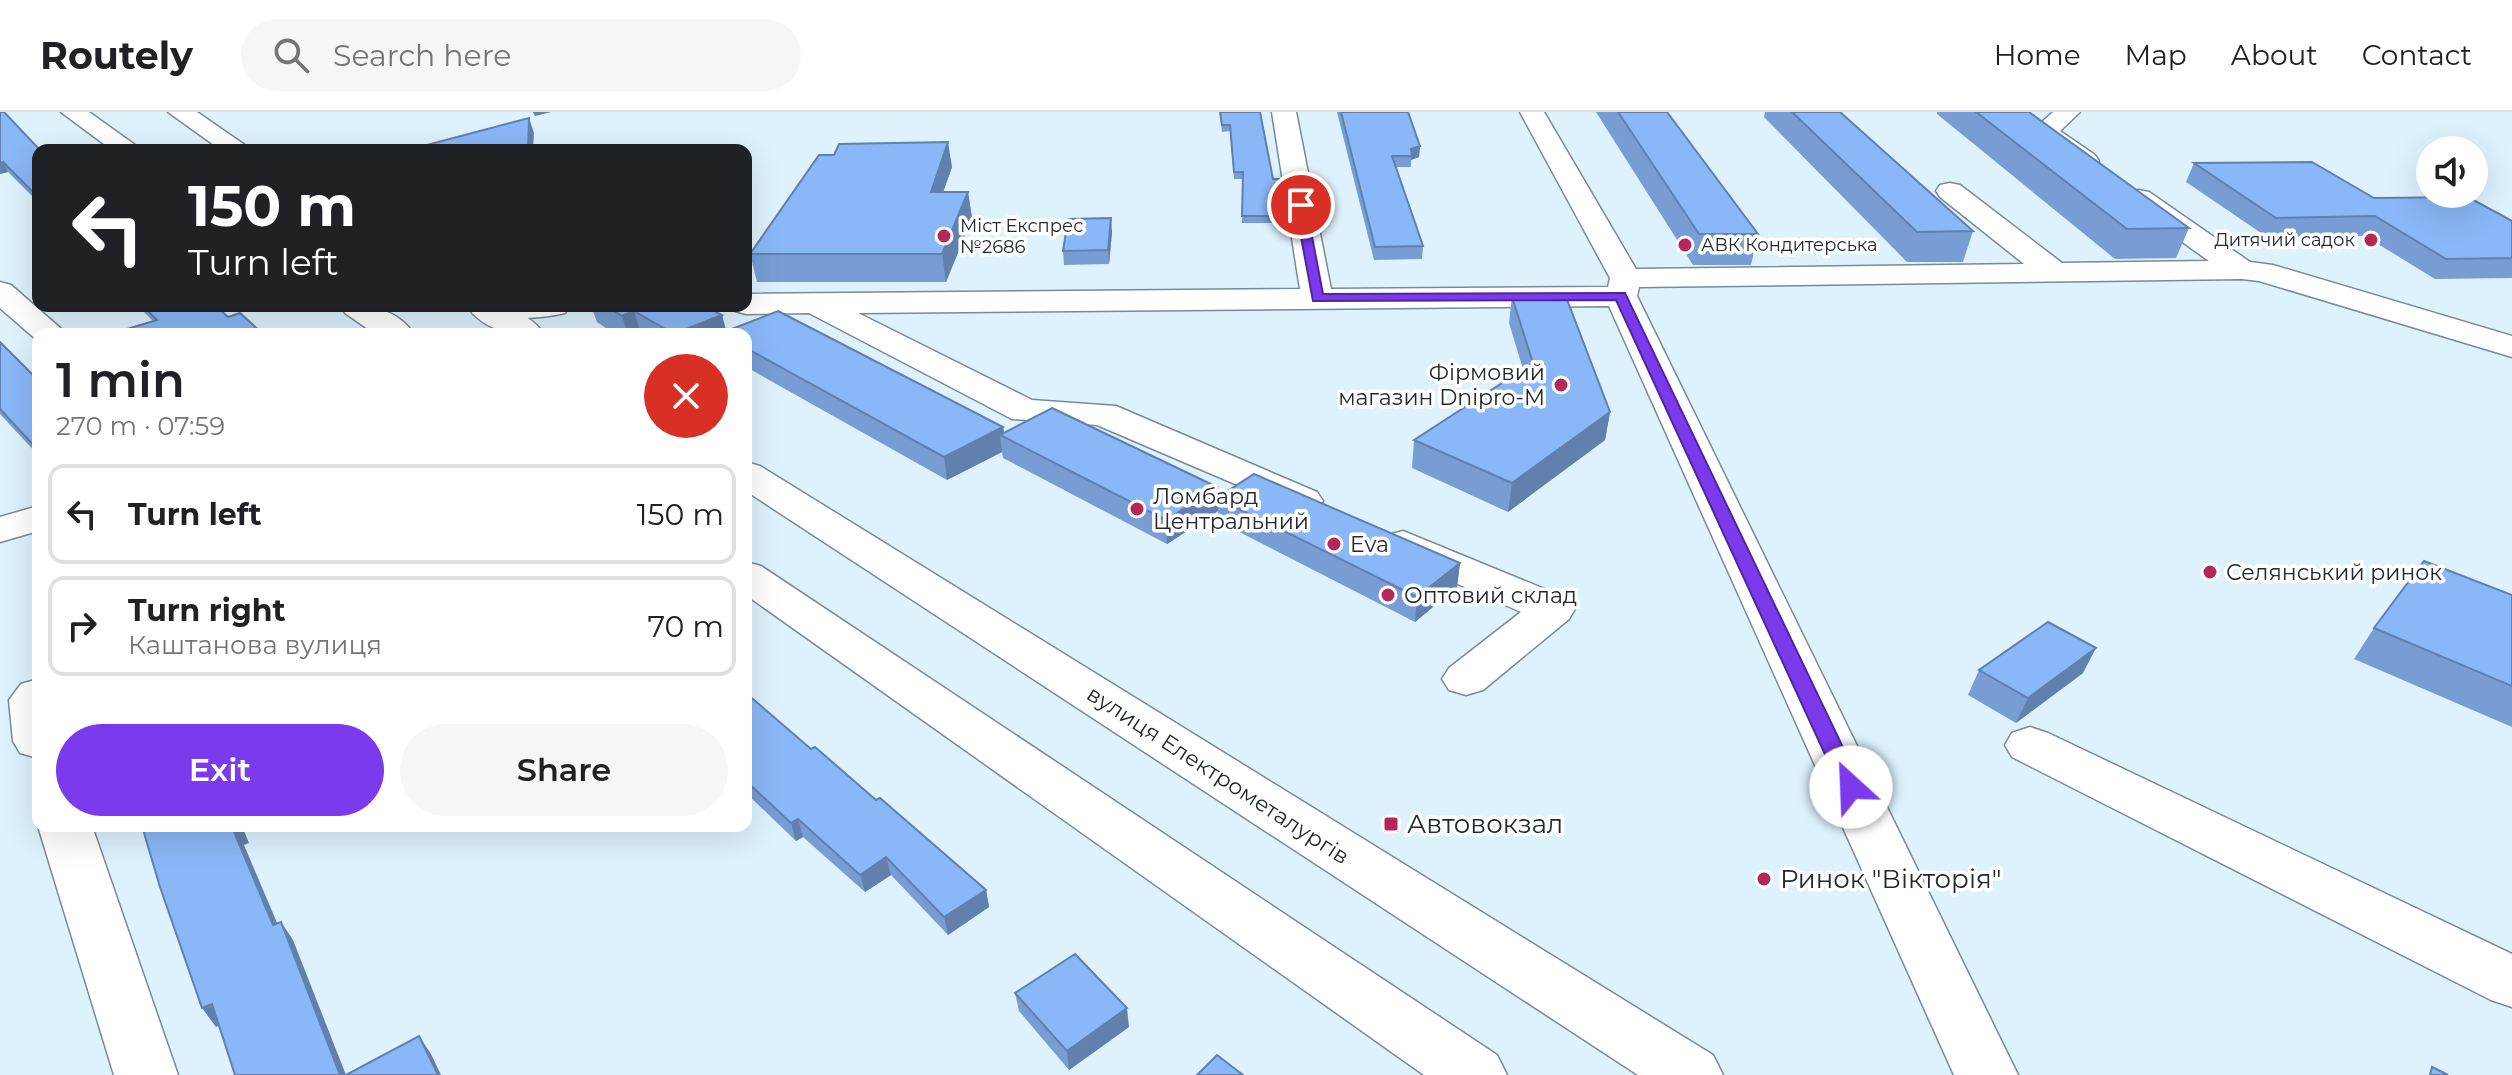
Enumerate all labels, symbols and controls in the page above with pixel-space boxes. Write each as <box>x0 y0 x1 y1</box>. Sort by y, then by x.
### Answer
search box <box>241 19 801 91</box>
text: Routely <box>40 32 193 79</box>
icon: search <box>269 33 313 77</box>
text: Search here <box>333 37 511 74</box>
text: Home <box>1994 38 2081 72</box>
text: Map <box>2125 38 2187 72</box>
text: About <box>2231 38 2318 72</box>
text: Contact <box>2362 38 2472 72</box>
map controls <box>2416 136 2488 208</box>
button: sound <box>2416 136 2488 208</box>
pin <box>1267 171 1335 239</box>
text: 150 m <box>188 172 356 240</box>
icon: left <box>56 176 160 280</box>
icon: arrive <box>1279 183 1323 227</box>
place label: Міст Експрес №2686 <box>960 215 1083 258</box>
marker: Міст Експрес №2686 <box>935 227 953 245</box>
place label: Дитячий садок <box>2215 229 2356 251</box>
marker: Дитячий садок <box>2362 231 2380 249</box>
place label: АВК Кондитерська <box>1701 234 1878 256</box>
marker: АВК Кондитерська <box>1676 236 1694 254</box>
text: Turn left <box>188 240 339 284</box>
text: 1 min <box>56 351 185 409</box>
button: close <box>644 354 728 438</box>
place label: Фірмовий магазин Dnipro-M <box>1338 359 1545 411</box>
marker: Фірмовий магазин Dnipro-M <box>1552 376 1570 394</box>
text: 270 m · 07:59 <box>56 410 225 442</box>
place label: Ломбард Центральний <box>1153 483 1309 535</box>
icon: left <box>60 492 104 536</box>
text: Turn left <box>128 496 261 533</box>
text: 150 m <box>637 496 724 533</box>
marker: Ломбард Центральний <box>1128 500 1146 518</box>
place label: Eva <box>1350 531 1389 558</box>
marker: Eva <box>1325 535 1343 553</box>
place label: Селянський ринок <box>2226 559 2442 586</box>
marker: Селянський ринок <box>2201 563 2219 581</box>
place label: Оптовий склад <box>1404 582 1577 609</box>
marker: Оптовий склад <box>1379 586 1397 604</box>
text: Turn right <box>128 592 285 629</box>
icon: right <box>60 604 104 648</box>
text: 70 m <box>647 608 724 645</box>
text: Каштанова вулиця <box>128 629 382 661</box>
street label: вулиця Електрометалургів <box>1082 680 1354 870</box>
button: Exit <box>56 724 384 816</box>
button: Share <box>400 724 728 816</box>
position arrow <box>1809 745 1893 829</box>
place label: Автовокзал <box>1407 808 1563 840</box>
marker: Автовокзал <box>1382 815 1400 833</box>
place label: Ринок "Вікторія" <box>1780 863 2001 895</box>
marker: Ринок "Вікторія" <box>1755 870 1773 888</box>

